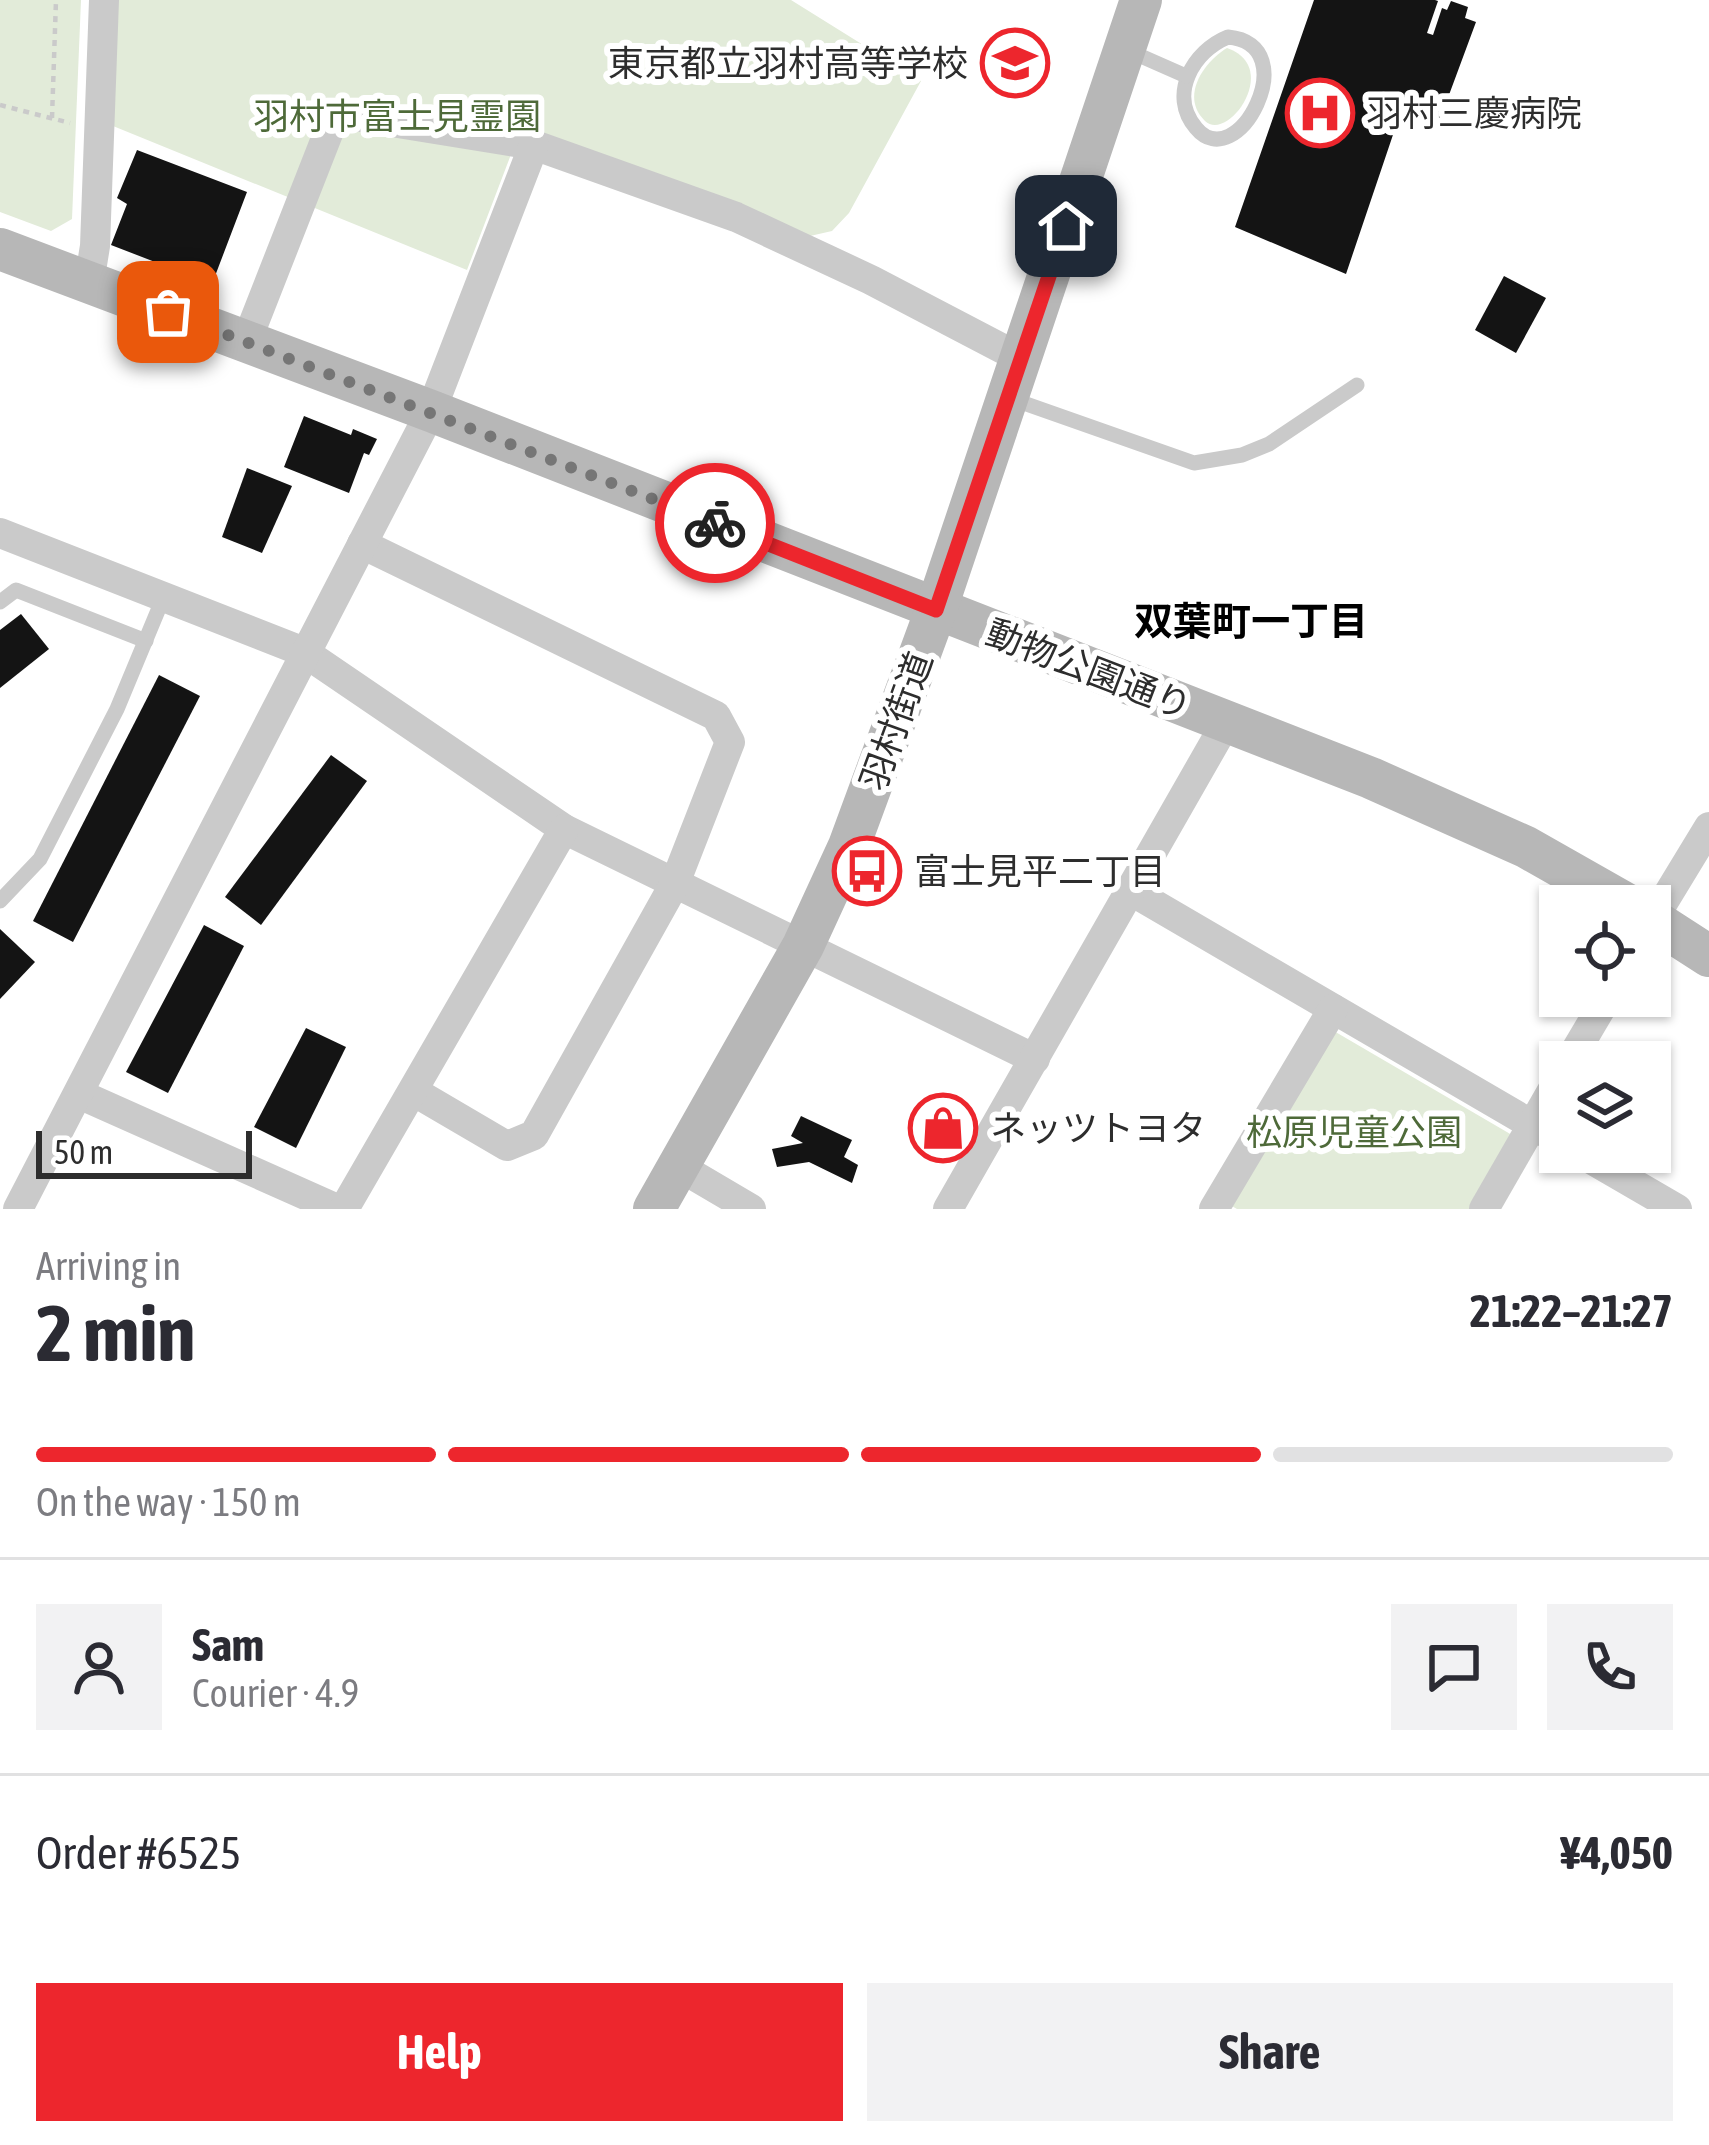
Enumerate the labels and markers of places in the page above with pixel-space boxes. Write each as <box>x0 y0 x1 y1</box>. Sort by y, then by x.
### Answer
school or university icon: 東京都立羽村高等学校 <box>980 28 1050 98</box>
place label: 東京都立羽村高等学校 <box>608 42 968 84</box>
hospital icon: 羽村三慶病院 <box>1285 78 1355 148</box>
place label: 羽村三慶病院 <box>1366 92 1582 134</box>
pin <box>1015 175 1117 277</box>
pin <box>117 261 219 363</box>
bus stop icon: 富士見平二丁目 <box>832 836 902 906</box>
place label: 富士見平二丁目 <box>914 850 1166 892</box>
shop icon: ネッツトヨタ <box>908 1093 978 1163</box>
place label: ネッツトヨタ <box>990 1107 1206 1149</box>

